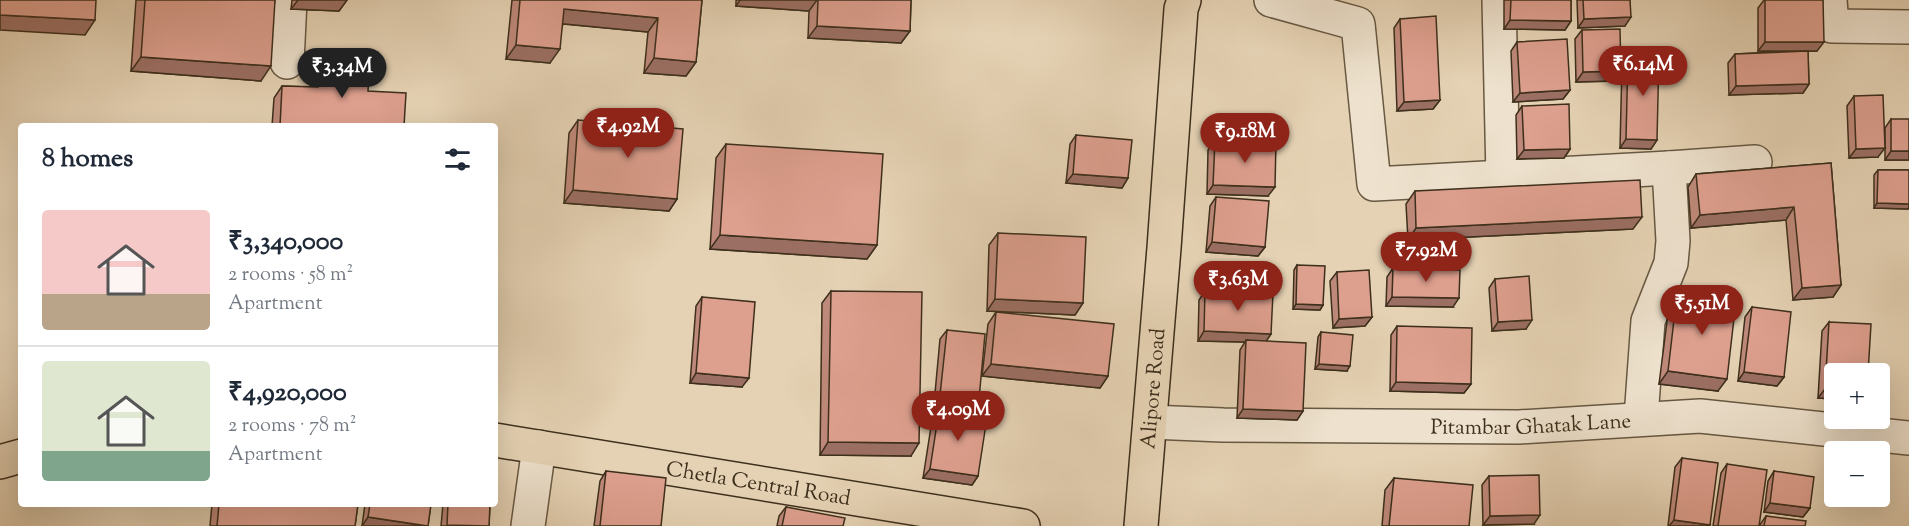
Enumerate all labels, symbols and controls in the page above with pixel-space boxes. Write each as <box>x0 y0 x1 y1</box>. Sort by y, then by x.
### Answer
pin: ₹6.14M <box>1594 46 1692 97</box>
pin: ₹3.34M <box>293 48 391 99</box>
text: ₹6.14M <box>1612 51 1674 80</box>
text: ₹3.34M <box>311 53 373 82</box>
pin: ₹4.92M <box>579 108 677 159</box>
text: ₹4.92M <box>596 113 660 142</box>
pin: ₹9.18M <box>1196 113 1294 164</box>
text: ₹9.18M <box>1214 118 1276 147</box>
text: 8 homes <box>42 141 133 178</box>
icon: filters <box>441 143 474 176</box>
text: ₹3,340,000 <box>228 224 343 261</box>
pin: ₹7.92M <box>1377 232 1475 283</box>
icon: home <box>90 234 162 306</box>
text: ₹7.92M <box>1395 237 1457 266</box>
text: 2 rooms · 58 m² <box>228 261 353 290</box>
pin: ₹3.63M <box>1189 261 1287 312</box>
text: ₹3.63M <box>1208 266 1268 295</box>
pin: ₹5.51M <box>1653 285 1751 336</box>
text: Apartment <box>228 290 323 319</box>
text: ₹5.51M <box>1674 290 1730 319</box>
street label: Alipore Road <box>1134 327 1174 450</box>
map controls <box>1824 363 1890 507</box>
button: + <box>1824 363 1890 429</box>
text: ₹4,920,000 <box>228 375 347 412</box>
icon: home <box>90 385 162 457</box>
pin: ₹4.09M <box>909 391 1007 442</box>
text: ₹4.09M <box>926 396 990 425</box>
street label: Pitambar Ghatak Lane <box>1430 407 1632 444</box>
text: 2 rooms · 78 m² <box>228 412 357 441</box>
text: Apartment <box>228 441 323 470</box>
button: − <box>1824 441 1890 507</box>
street label: Chetla Central Road <box>664 455 853 515</box>

